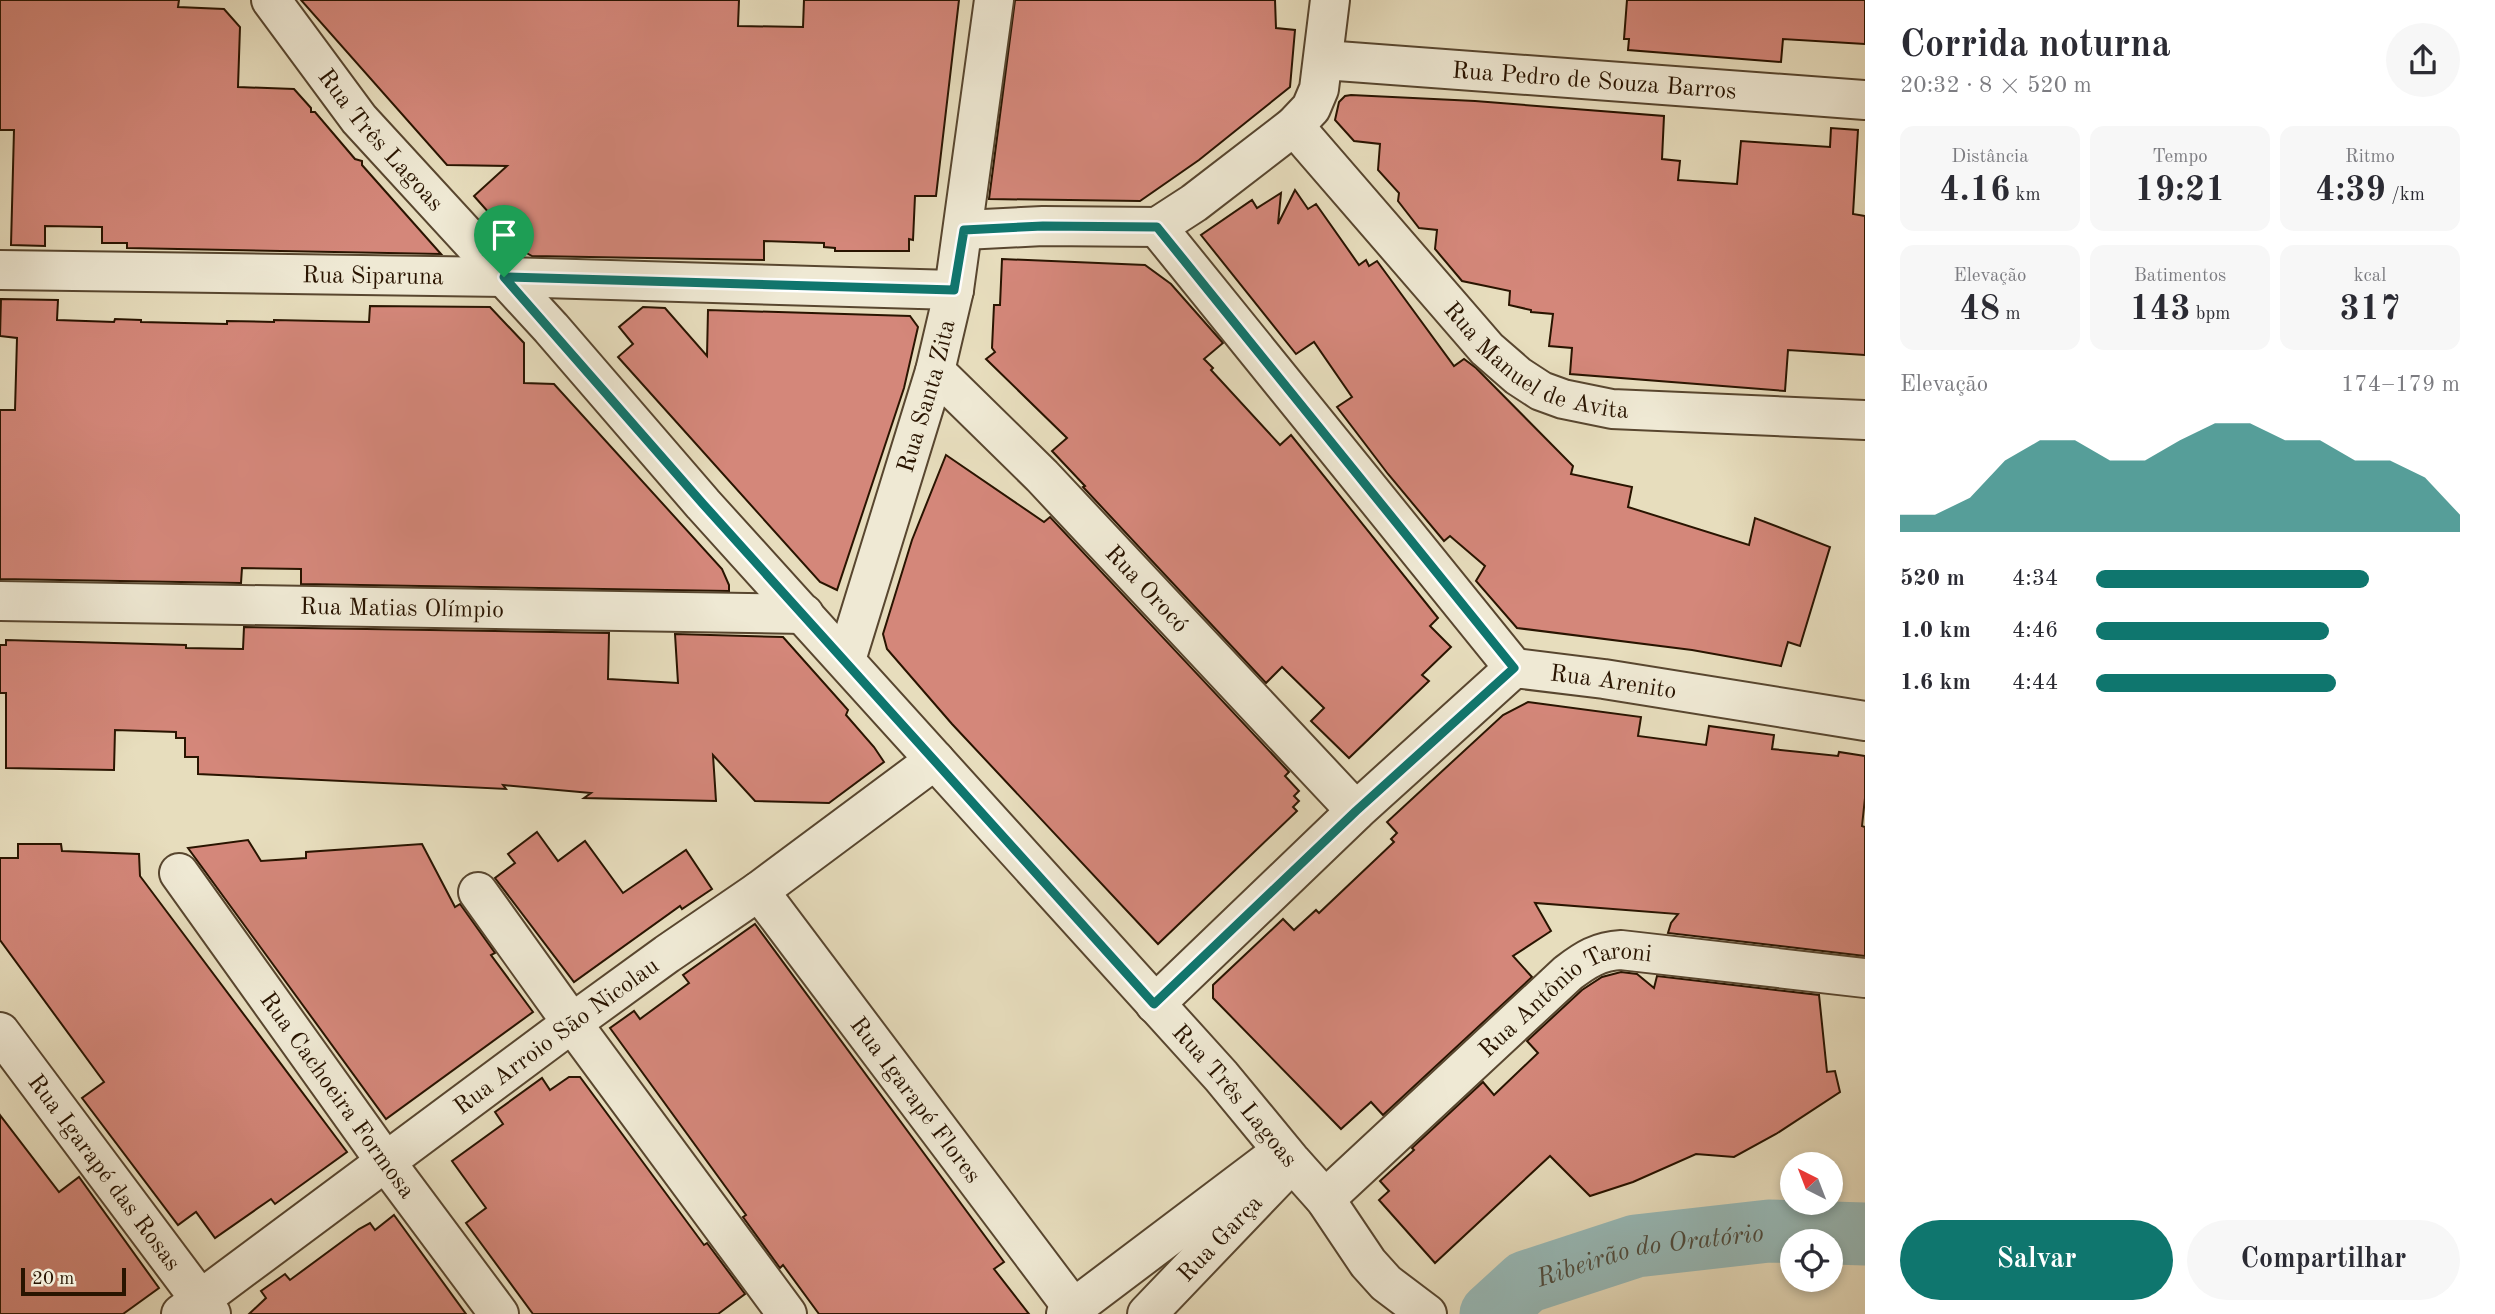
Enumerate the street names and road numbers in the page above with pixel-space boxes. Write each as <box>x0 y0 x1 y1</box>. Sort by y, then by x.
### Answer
street label: Rua Pedro de Souza Barros <box>1451 59 1737 104</box>
street label: Rua Três Lagoas <box>312 65 447 216</box>
street label: Rua Siparuna <box>302 264 444 290</box>
street label: Rua Manuel de Avita <box>1438 298 1629 424</box>
street label: Rua Santa Zita <box>894 317 961 476</box>
street label: Rua Orocó <box>1100 542 1192 638</box>
street label: Rua Matias Olímpio <box>300 596 504 623</box>
street label: Rua Arenito <box>1548 662 1678 704</box>
street label: Rua Antônio Taroni <box>1475 940 1653 1063</box>
street label: Rua Arroio São Nicolau <box>450 954 664 1120</box>
street label: Rua Cachoeira Formosa <box>254 989 419 1204</box>
street label: Rua Igarapé Flores <box>844 1013 984 1188</box>
street label: Rua Três Lagoas <box>1167 1021 1301 1172</box>
street label: Rua Igarapé das Rosas <box>22 1071 184 1276</box>
street label: Rua Garça <box>1174 1191 1268 1288</box>

